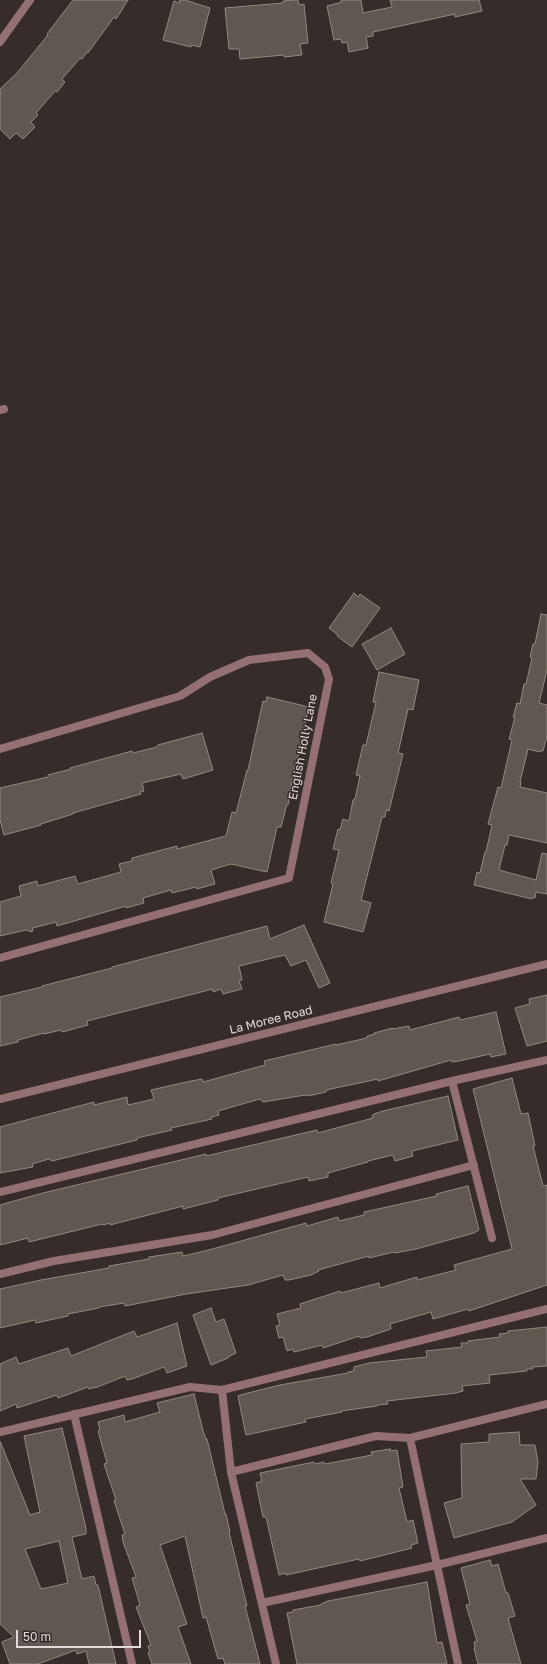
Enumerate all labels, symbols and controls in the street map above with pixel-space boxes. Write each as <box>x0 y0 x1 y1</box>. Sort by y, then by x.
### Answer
street label: English Holly Lane <box>286 693 320 801</box>
street label: La Moree Road <box>228 1003 314 1037</box>
scale bar <box>18 1622 143 1648</box>
text: 50 m <box>23 1629 51 1644</box>

